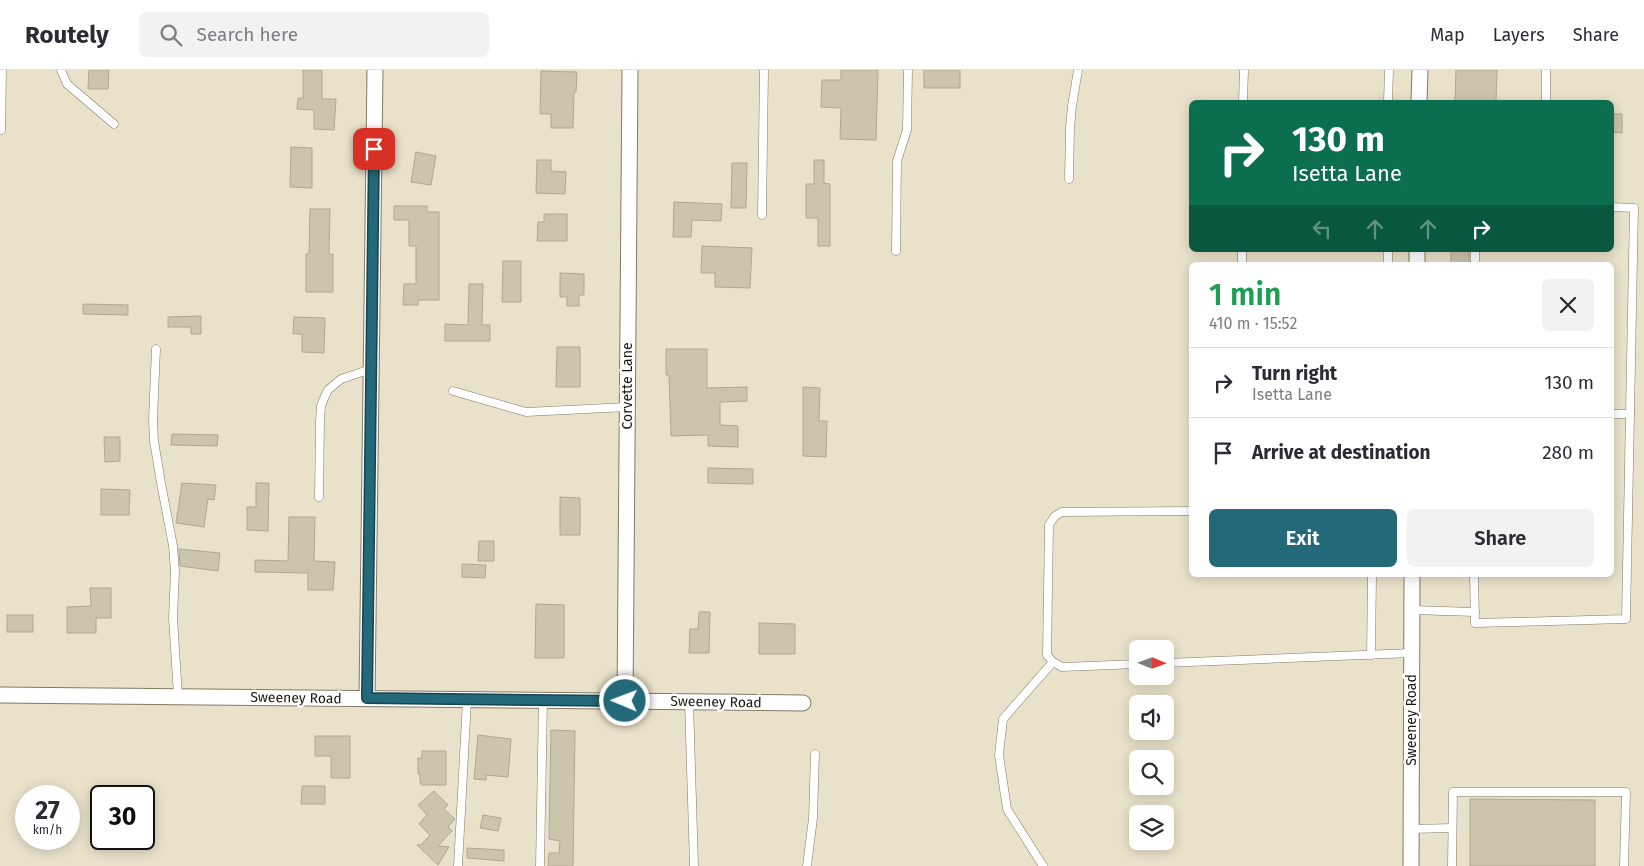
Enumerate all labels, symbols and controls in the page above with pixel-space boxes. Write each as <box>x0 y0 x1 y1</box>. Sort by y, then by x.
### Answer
search box <box>139 12 489 57</box>
text: Routely <box>25 21 109 49</box>
icon: search <box>157 21 185 49</box>
text: Search here <box>197 23 298 46</box>
text: Map <box>1430 24 1465 46</box>
text: Layers <box>1493 24 1545 46</box>
text: Share <box>1573 24 1619 46</box>
text: 130 m <box>1292 118 1385 160</box>
icon: right <box>1209 120 1274 185</box>
pin <box>353 128 395 170</box>
icon: arrive <box>360 135 388 163</box>
text: Isetta Lane <box>1292 160 1402 187</box>
icon: left <box>1308 215 1336 243</box>
icon: ahead <box>1361 215 1389 243</box>
icon: ahead <box>1414 215 1442 243</box>
icon: right <box>1467 215 1495 243</box>
text: 1 min <box>1209 277 1281 313</box>
button: close <box>1542 279 1594 331</box>
text: 410 m · 15:52 <box>1209 314 1297 333</box>
street label: Corvette Lane <box>619 342 636 430</box>
text: Turn right <box>1252 362 1337 385</box>
icon: right <box>1209 369 1237 397</box>
text: 130 m <box>1544 371 1594 394</box>
text: Isetta Lane <box>1252 385 1332 404</box>
icon: arrive <box>1209 439 1237 467</box>
text: Arrive at destination <box>1252 441 1431 464</box>
text: 280 m <box>1542 441 1594 464</box>
button: Exit <box>1209 509 1397 567</box>
button: Share <box>1407 509 1594 567</box>
north arrow <box>1129 640 1174 685</box>
map controls <box>1129 640 1174 850</box>
position arrow <box>598 674 650 726</box>
street label: Sweeney Road <box>1403 674 1420 766</box>
street label: Sweeney Road <box>250 689 342 707</box>
street label: Sweeney Road <box>670 693 762 711</box>
button: sound <box>1129 695 1174 740</box>
button: search <box>1129 750 1174 795</box>
speed limit sign: 30 <box>90 785 155 850</box>
text: 27 <box>35 796 60 826</box>
button: layers <box>1129 805 1174 850</box>
text: km/h <box>33 823 62 837</box>

